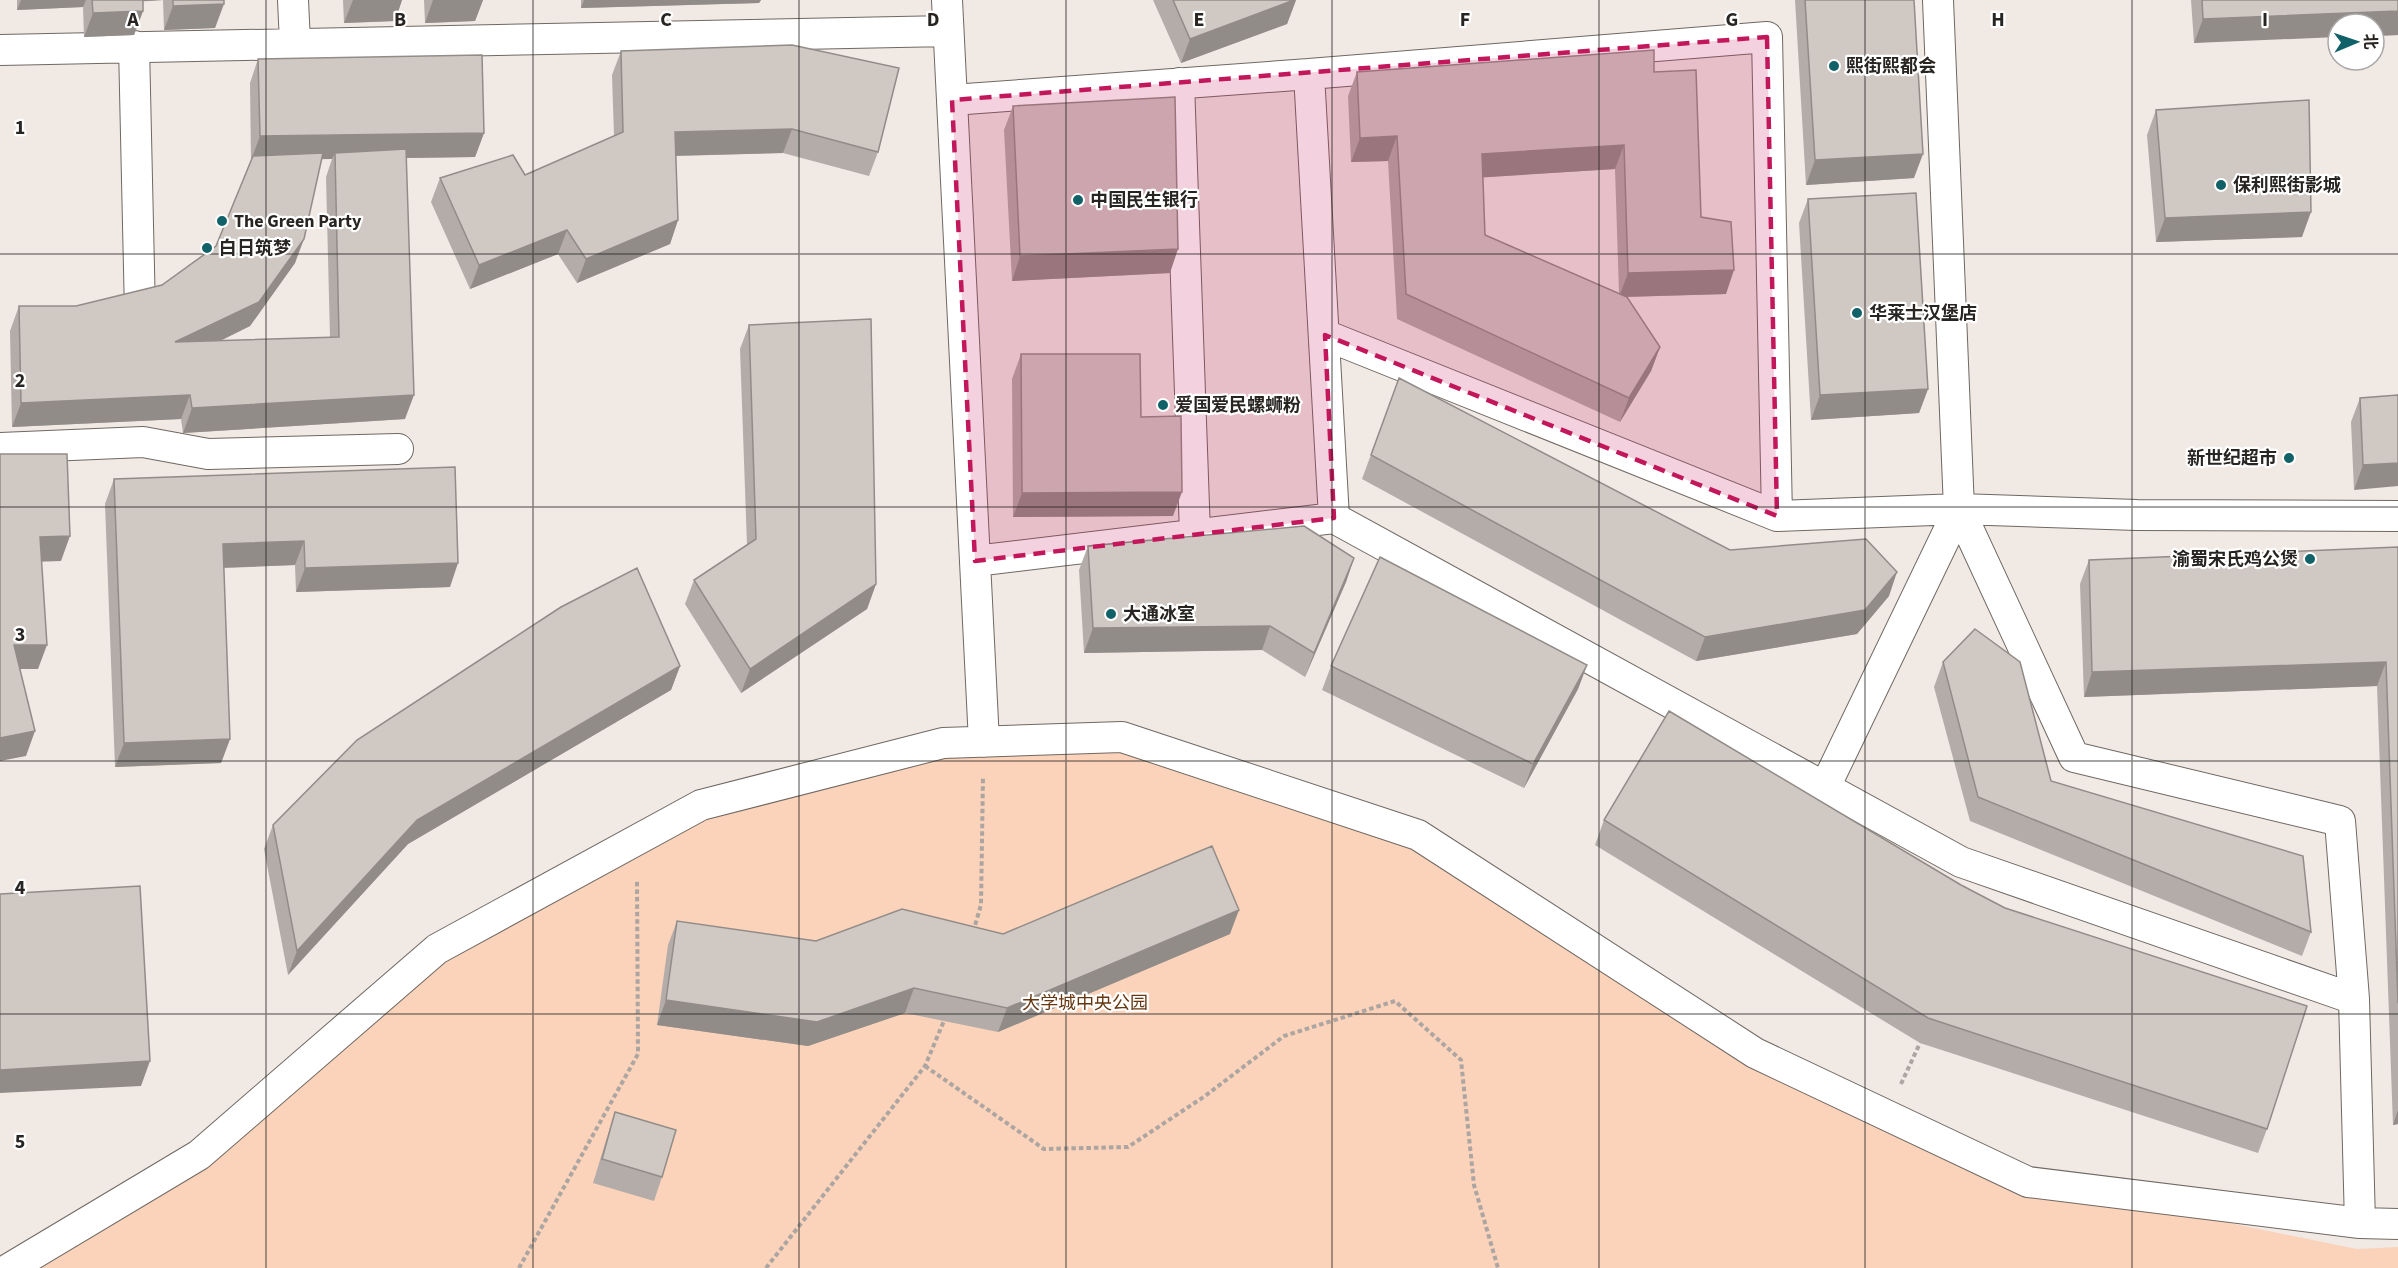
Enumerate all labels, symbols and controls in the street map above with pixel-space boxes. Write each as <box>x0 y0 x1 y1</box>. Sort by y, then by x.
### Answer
text: A <box>126 6 139 34</box>
text: B <box>394 6 406 34</box>
text: C <box>660 6 672 34</box>
text: D <box>927 6 939 34</box>
text: E <box>1194 6 1204 34</box>
text: F <box>1460 6 1470 34</box>
text: G <box>1726 6 1738 34</box>
text: H <box>1991 6 2005 34</box>
text: I <box>2262 6 2268 34</box>
north arrow <box>2326 12 2386 72</box>
text: 北 <box>2359 33 2381 50</box>
place label: 熙街熙都会 <box>1846 54 1936 79</box>
marker: 熙街熙都会 <box>1827 59 1841 73</box>
text: 1 <box>15 114 25 142</box>
place label: 保利熙街影城 <box>2233 173 2341 198</box>
marker: 保利熙街影城 <box>2214 178 2228 192</box>
place label: 中国民生银行 <box>1090 188 1198 213</box>
marker: 中国民生银行 <box>1071 193 1085 207</box>
place label: The Green Party <box>234 209 362 234</box>
marker: The Green Party <box>215 214 229 228</box>
place label: 白日筑梦 <box>219 236 291 261</box>
marker: 白日筑梦 <box>200 241 214 255</box>
place label: 华莱士汉堡店 <box>1869 301 1977 326</box>
marker: 华莱士汉堡店 <box>1850 306 1864 320</box>
text: 2 <box>15 367 25 395</box>
place label: 爱国爱民螺蛳粉 <box>1175 393 1301 418</box>
marker: 爱国爱民螺蛳粉 <box>1156 398 1170 412</box>
place label: 新世纪超市 <box>2187 446 2277 471</box>
marker: 新世纪超市 <box>2282 451 2296 465</box>
place label: 渝蜀宋氏鸡公煲 <box>2172 547 2298 572</box>
marker: 渝蜀宋氏鸡公煲 <box>2303 552 2317 566</box>
place label: 大通冰室 <box>1123 602 1195 627</box>
marker: 大通冰室 <box>1104 607 1118 621</box>
text: 3 <box>15 621 25 649</box>
text: 4 <box>15 874 26 902</box>
park label: 大学城中央公园 <box>1022 991 1148 1016</box>
text: 5 <box>15 1128 25 1156</box>

